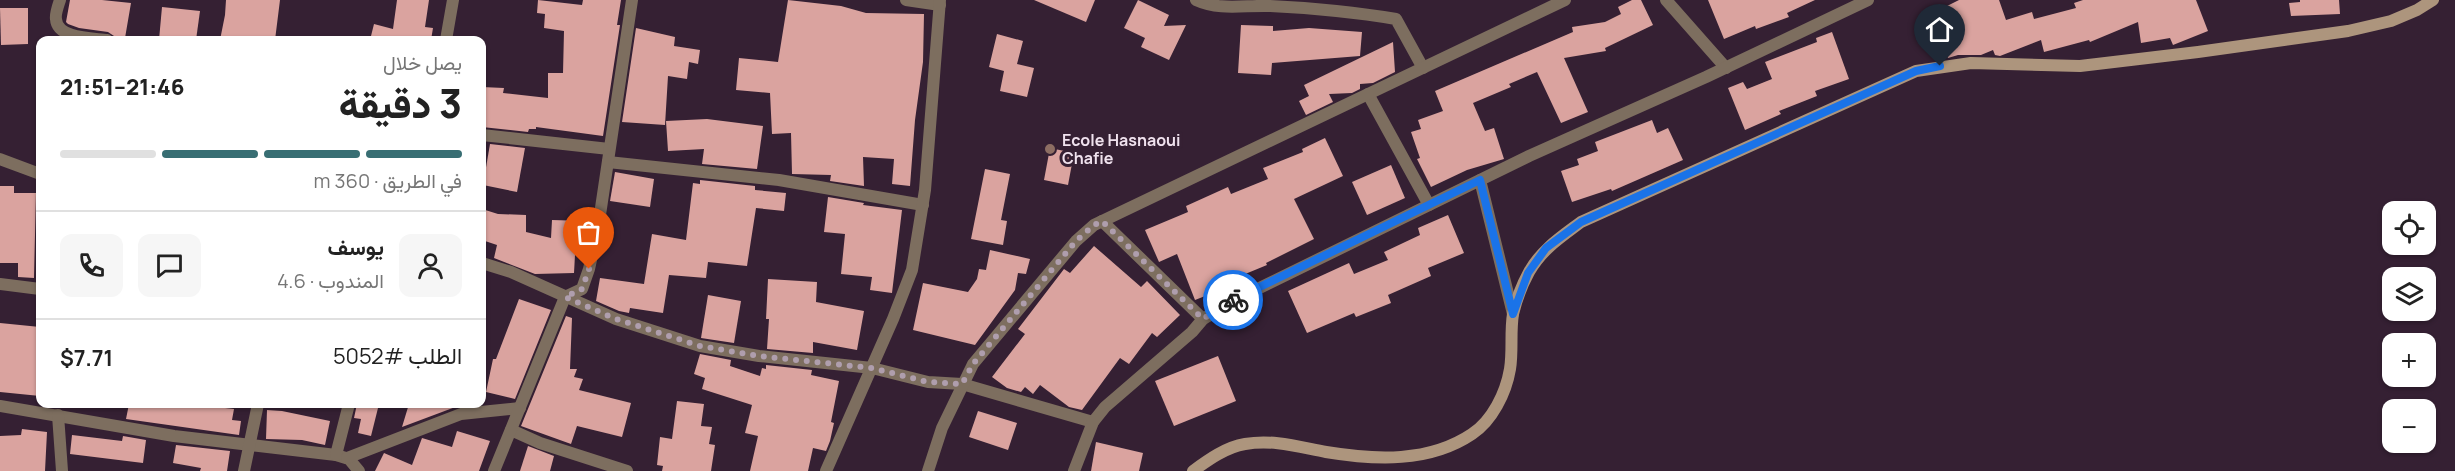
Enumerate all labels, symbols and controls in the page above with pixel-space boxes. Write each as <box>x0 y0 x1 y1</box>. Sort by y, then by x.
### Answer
pin <box>1914 4 1965 66</box>
icon: home <box>1923 13 1956 46</box>
text: يصل خلال <box>383 49 462 76</box>
text: 21:46–21:51 <box>60 72 184 102</box>
text: 3 دقيقة <box>339 76 462 130</box>
place label: Ecole Hasnaoui Chafie <box>1062 129 1181 169</box>
marker: Ecole Hasnaoui Chafie <box>1043 142 1057 156</box>
text: في الطريق · 360 m <box>313 167 462 194</box>
map controls <box>2382 201 2436 453</box>
button: locate <box>2382 201 2436 255</box>
pin <box>563 207 614 269</box>
icon: bag <box>572 216 605 249</box>
text: يوسف <box>328 232 384 262</box>
button: phone <box>60 234 123 297</box>
button: chat <box>138 234 201 297</box>
button: person <box>399 234 462 297</box>
text: المندوب · 4.6 <box>277 267 384 294</box>
button: layers <box>2382 267 2436 321</box>
courier <box>1203 270 1263 330</box>
icon: bike <box>1217 284 1250 317</box>
button: + <box>2382 333 2436 387</box>
text: الطلب #5052 <box>333 341 462 371</box>
text: $7.71 <box>60 343 113 373</box>
button: − <box>2382 399 2436 453</box>

